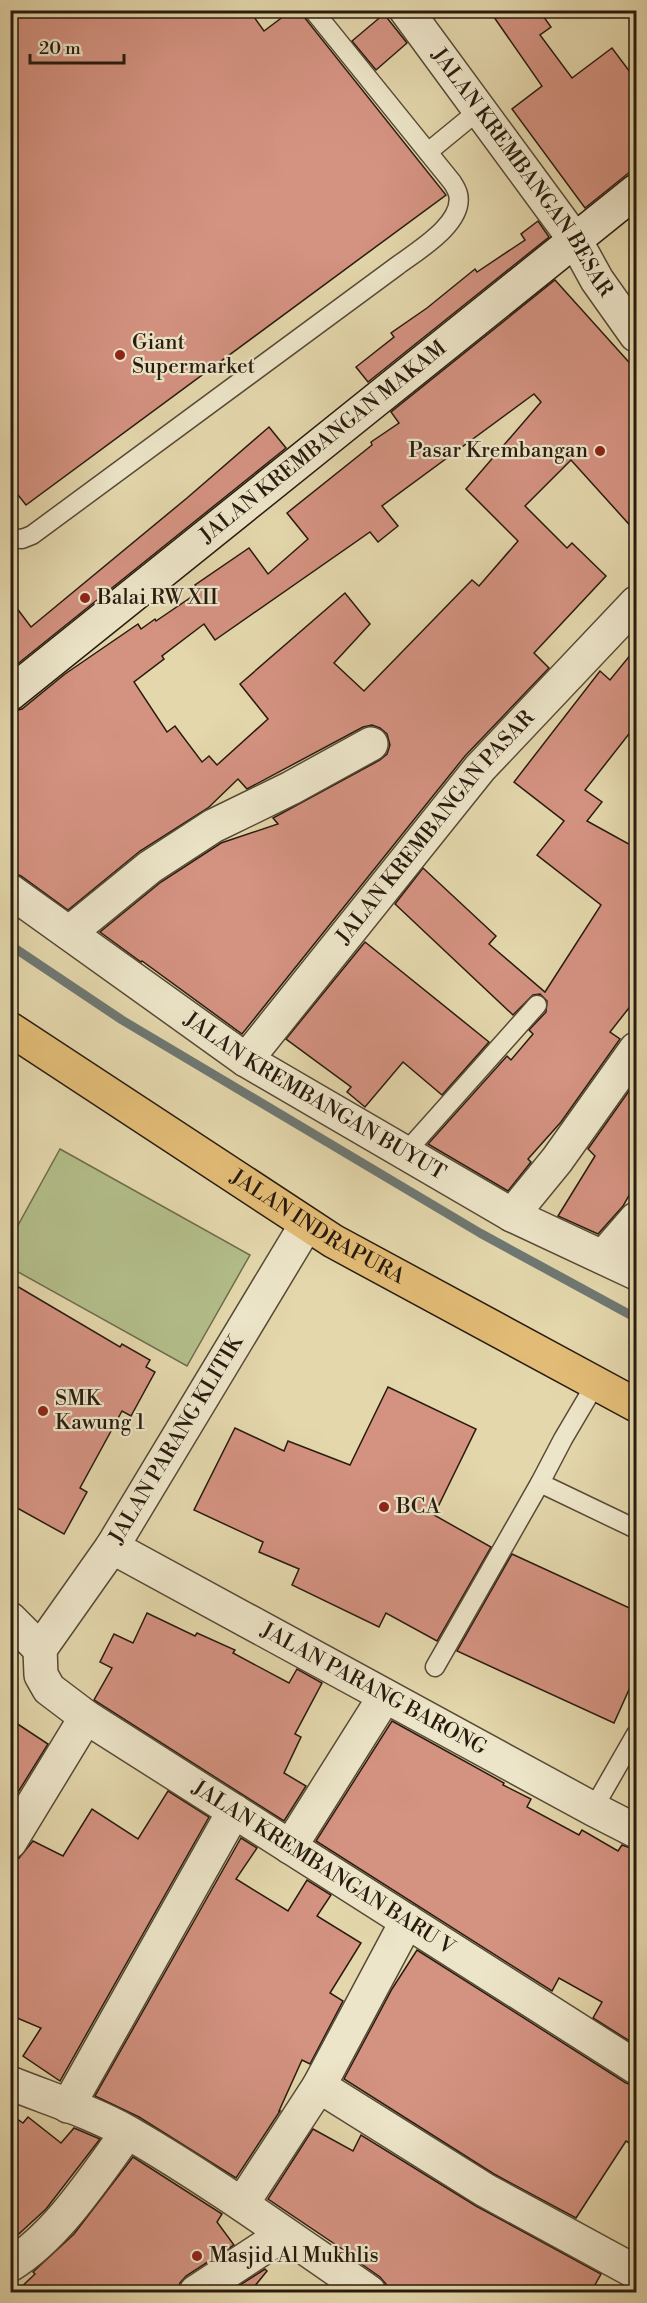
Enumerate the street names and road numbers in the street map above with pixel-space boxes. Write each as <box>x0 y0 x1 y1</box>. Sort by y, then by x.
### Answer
street label: JALAN KREMBANGAN BESAR <box>425 42 618 303</box>
street label: JALAN KREMBANGAN MAKAM <box>194 335 452 550</box>
street label: JALAN KREMBANGAN PASAR <box>330 705 540 950</box>
street label: JALAN KREMBANGAN BUYUT <box>178 1006 450 1186</box>
street label: JALAN INDRAPURA <box>225 1164 409 1290</box>
street label: JALAN PARANG KLITIK <box>103 1330 250 1549</box>
street label: JALAN PARANG BARONG <box>256 1617 491 1762</box>
street label: JALAN KREMBANGAN BARU V <box>187 1775 460 1962</box>

